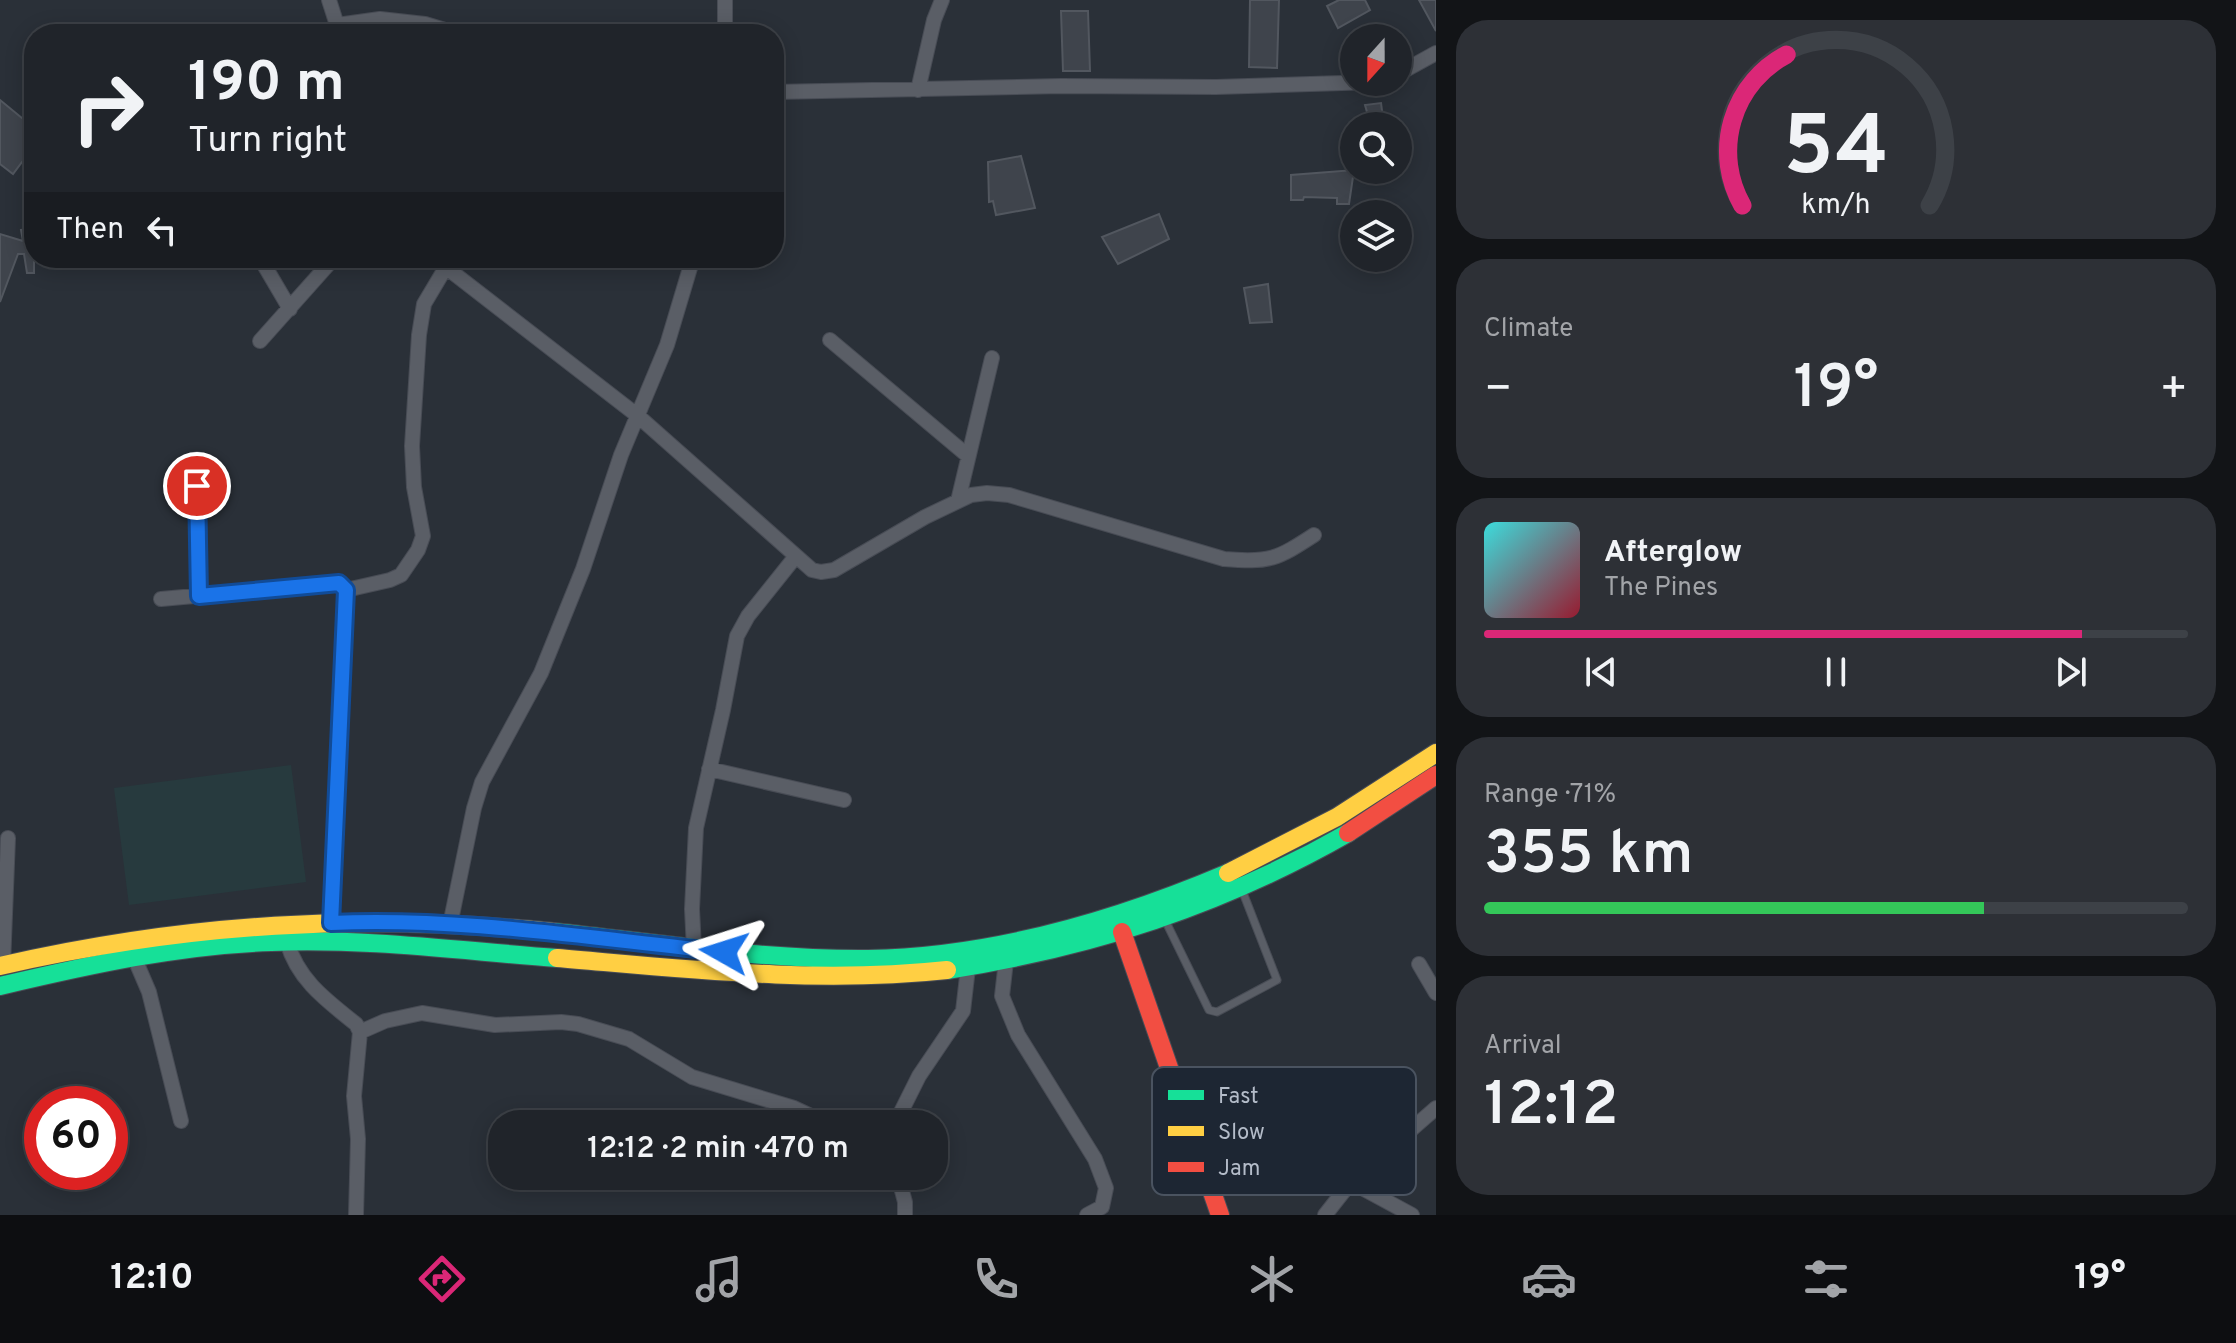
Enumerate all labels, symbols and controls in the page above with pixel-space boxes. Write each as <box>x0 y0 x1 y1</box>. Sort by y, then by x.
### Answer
north arrow <box>1340 24 1412 96</box>
map controls <box>1340 24 1412 272</box>
text: 190 m <box>188 50 345 120</box>
icon: right <box>56 56 160 160</box>
text: 54 <box>1783 98 1889 203</box>
button: search <box>1340 112 1412 184</box>
text: Turn right <box>188 119 347 165</box>
text: km/h <box>1801 188 1871 224</box>
button: layers <box>1340 200 1412 272</box>
icon: left <box>140 208 184 252</box>
text: Then <box>56 212 124 249</box>
text: Climate <box>1484 313 1573 346</box>
text: 19° <box>1794 353 1878 429</box>
text: − <box>1484 363 1512 419</box>
text: + <box>2160 363 2188 419</box>
pin <box>163 452 231 520</box>
icon: arrive <box>175 464 219 508</box>
text: Afterglow <box>1604 535 1742 572</box>
text: The Pines <box>1604 572 1718 605</box>
icon: previous <box>1579 650 1623 694</box>
icon: pause <box>1814 650 1858 694</box>
icon: next <box>2049 650 2093 694</box>
text: Range · 71% <box>1484 779 1616 812</box>
text: 355 km <box>1484 819 1694 895</box>
position arrow <box>682 910 766 994</box>
text: Arrival <box>1484 1030 1562 1063</box>
legend <box>1152 1067 1416 1195</box>
text: 12:12 <box>1484 1070 1619 1146</box>
text: Fast <box>1218 1084 1259 1111</box>
speed limit sign: 60 <box>24 1086 128 1190</box>
text: Slow <box>1218 1120 1265 1147</box>
text: 12:12 · 2 min · 470 m <box>587 1131 849 1168</box>
text: Jam <box>1218 1156 1261 1183</box>
icon: directions <box>414 1251 470 1307</box>
icon: music <box>691 1251 747 1307</box>
icon: phone <box>968 1251 1024 1307</box>
icon: climate <box>1244 1251 1300 1307</box>
icon: car <box>1521 1251 1577 1307</box>
icon: filters <box>1798 1251 1854 1307</box>
text: 12:10 <box>110 1256 194 1302</box>
text: 19° <box>2074 1256 2126 1302</box>

